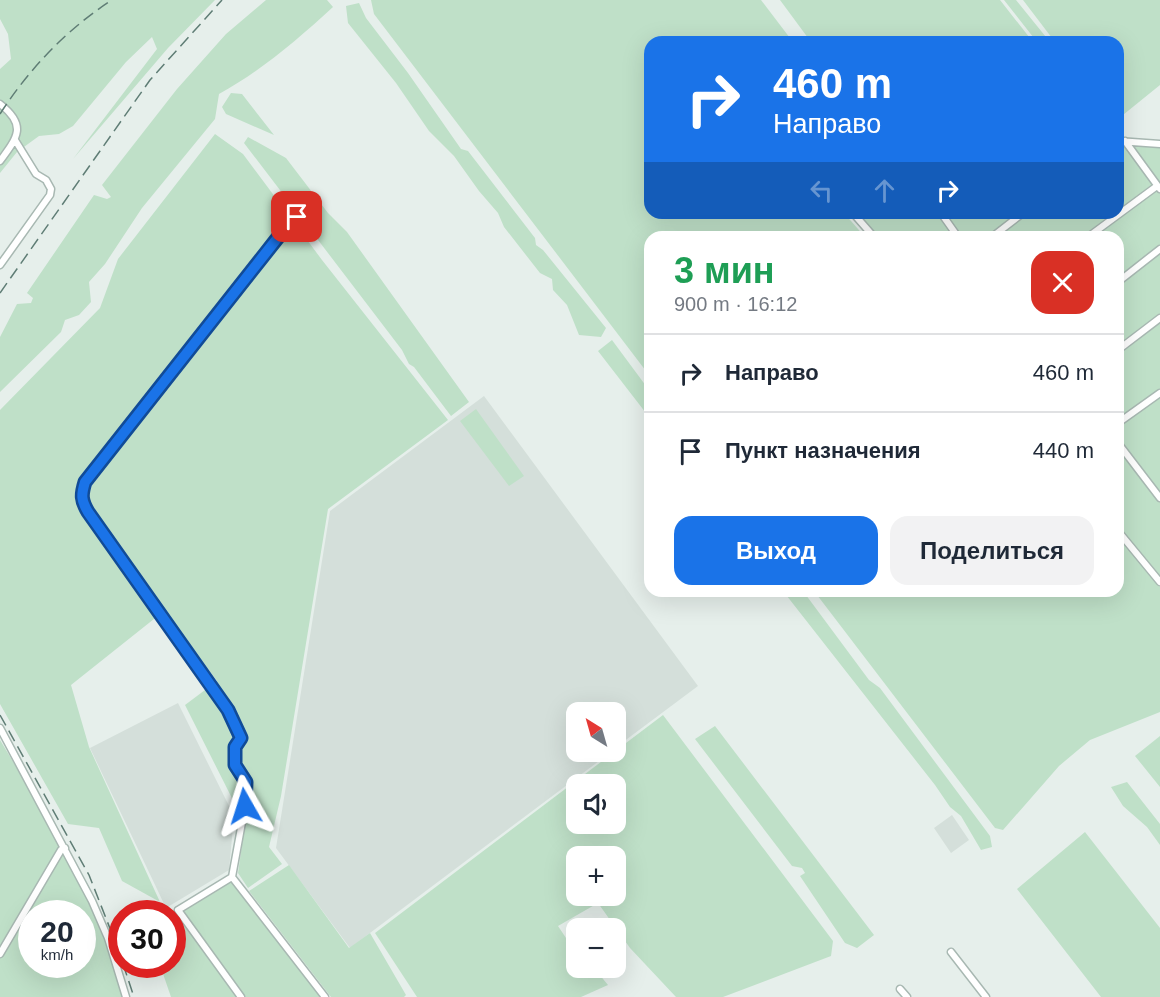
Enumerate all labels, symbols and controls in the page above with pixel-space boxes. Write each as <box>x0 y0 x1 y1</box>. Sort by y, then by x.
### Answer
icon: right <box>674 60 752 138</box>
text: 460 m <box>773 60 892 107</box>
text: Направо <box>773 109 881 139</box>
icon: left <box>805 174 838 207</box>
icon: ahead <box>868 174 901 207</box>
icon: right <box>931 174 964 207</box>
pin <box>271 191 322 242</box>
icon: arrive <box>280 200 313 233</box>
text: 3 мин <box>674 250 775 291</box>
button: close <box>1031 251 1094 314</box>
text: 900 m · 16:12 <box>674 293 797 315</box>
icon: right <box>674 357 707 390</box>
text: Направо <box>725 360 819 385</box>
text: 460 m <box>1033 360 1094 385</box>
icon: arrive <box>674 435 707 468</box>
text: Пункт назначения <box>725 438 921 463</box>
text: 440 m <box>1033 438 1094 463</box>
button: Выход <box>674 516 878 585</box>
button: Поделиться <box>890 516 1094 585</box>
north arrow <box>566 702 626 762</box>
map controls <box>566 702 626 978</box>
position arrow <box>213 774 277 838</box>
button: sound <box>566 774 626 834</box>
button: + <box>566 846 626 906</box>
speed limit sign: 30 <box>108 900 186 978</box>
text: 20 <box>40 915 74 948</box>
button: − <box>566 918 626 978</box>
text: km/h <box>41 946 73 963</box>

